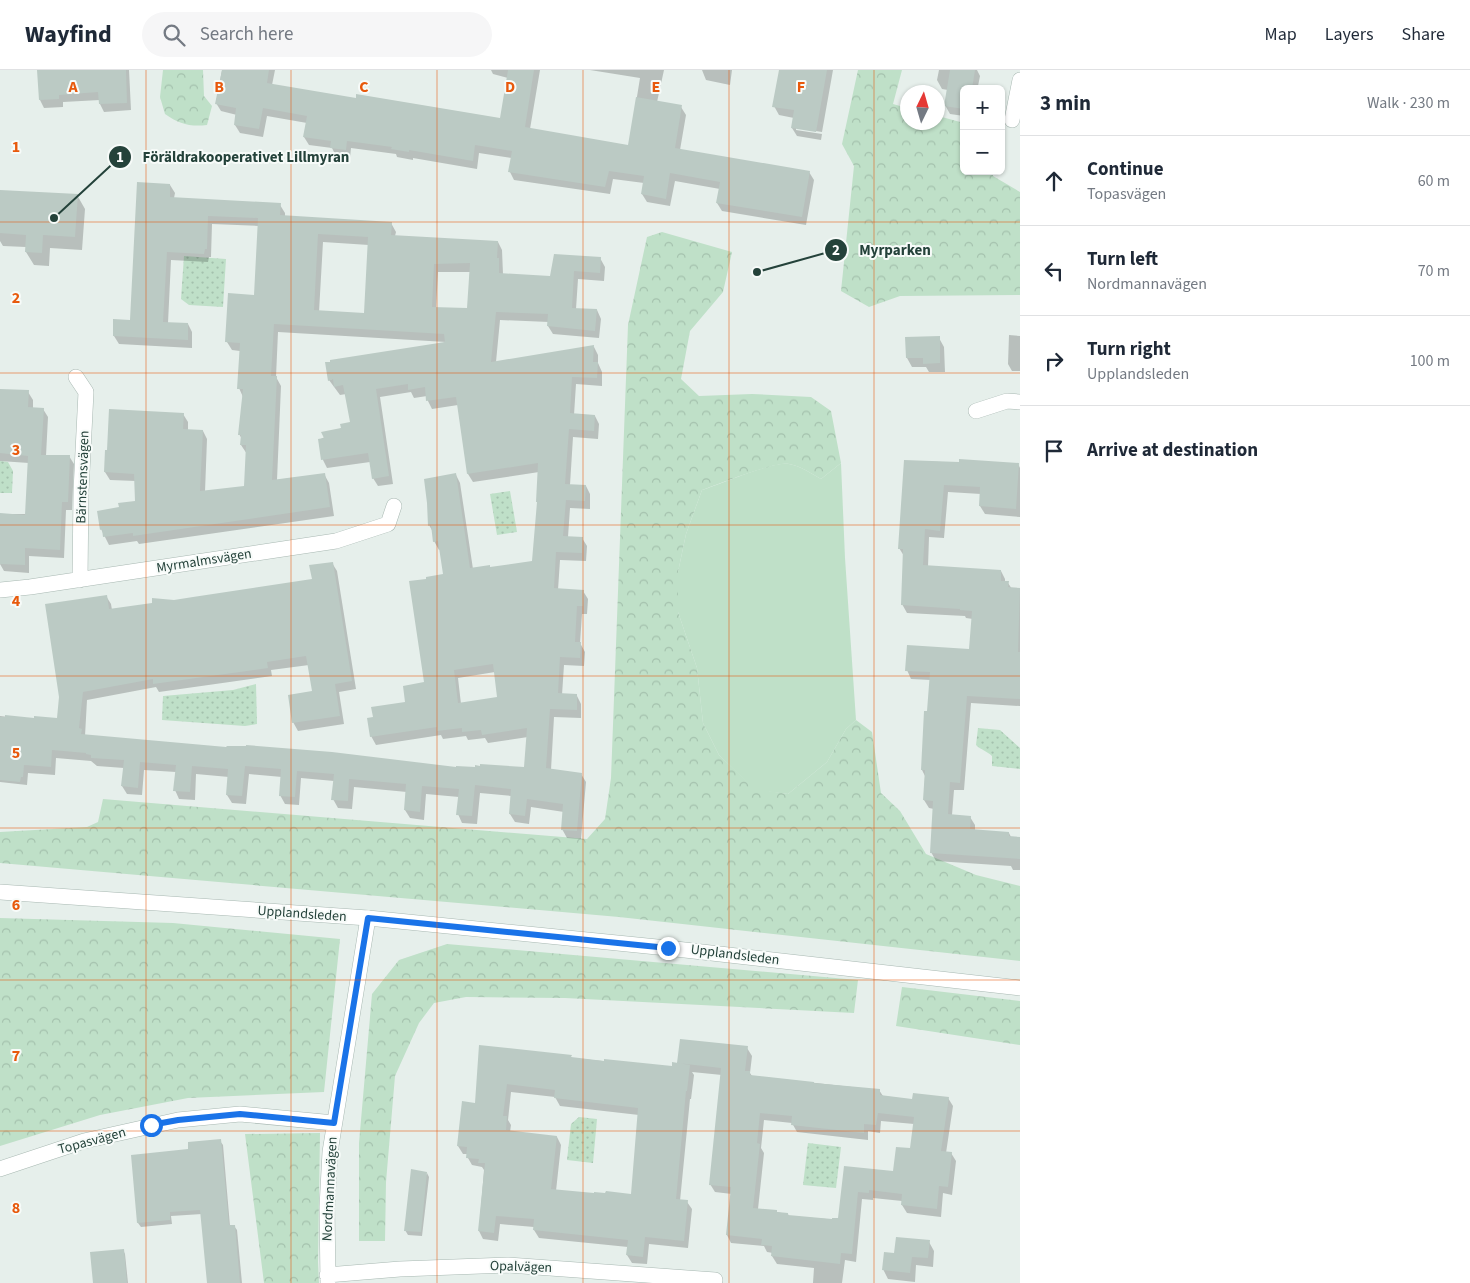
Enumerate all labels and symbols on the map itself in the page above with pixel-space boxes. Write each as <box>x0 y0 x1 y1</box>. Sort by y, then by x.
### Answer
text: A <box>67 76 78 98</box>
text: B <box>214 76 224 98</box>
text: C <box>359 76 369 98</box>
text: D <box>505 76 515 98</box>
text: E <box>652 76 660 98</box>
text: F <box>797 76 805 98</box>
north arrow <box>900 85 945 130</box>
text: 1 <box>12 136 20 158</box>
callout: Föräldrakooperativet Lillmyran <box>108 142 360 172</box>
text: 1 <box>116 147 124 168</box>
text: Föräldrakooperativet Lillmyran <box>143 147 349 168</box>
callout: Myrparken <box>824 235 941 265</box>
text: 2 <box>832 240 840 261</box>
text: Myrparken <box>859 240 931 261</box>
text: 2 <box>12 287 20 309</box>
street label: Bärnstensvägen <box>71 430 95 524</box>
text: 3 <box>12 439 20 461</box>
street label: Myrmalmsvägen <box>155 544 253 578</box>
text: 4 <box>12 590 21 612</box>
text: 5 <box>12 742 20 764</box>
text: 6 <box>12 894 20 916</box>
street label: Upplandsleden <box>257 901 347 927</box>
route end <box>657 937 680 960</box>
street label: Upplandsleden <box>689 940 781 970</box>
text: 7 <box>12 1045 20 1067</box>
route start <box>140 1114 163 1137</box>
street label: Topasvägen <box>56 1122 128 1160</box>
street label: Nordmannavägen <box>317 1136 343 1242</box>
text: 8 <box>12 1197 20 1219</box>
street label: Opalvägen <box>490 1256 552 1278</box>

